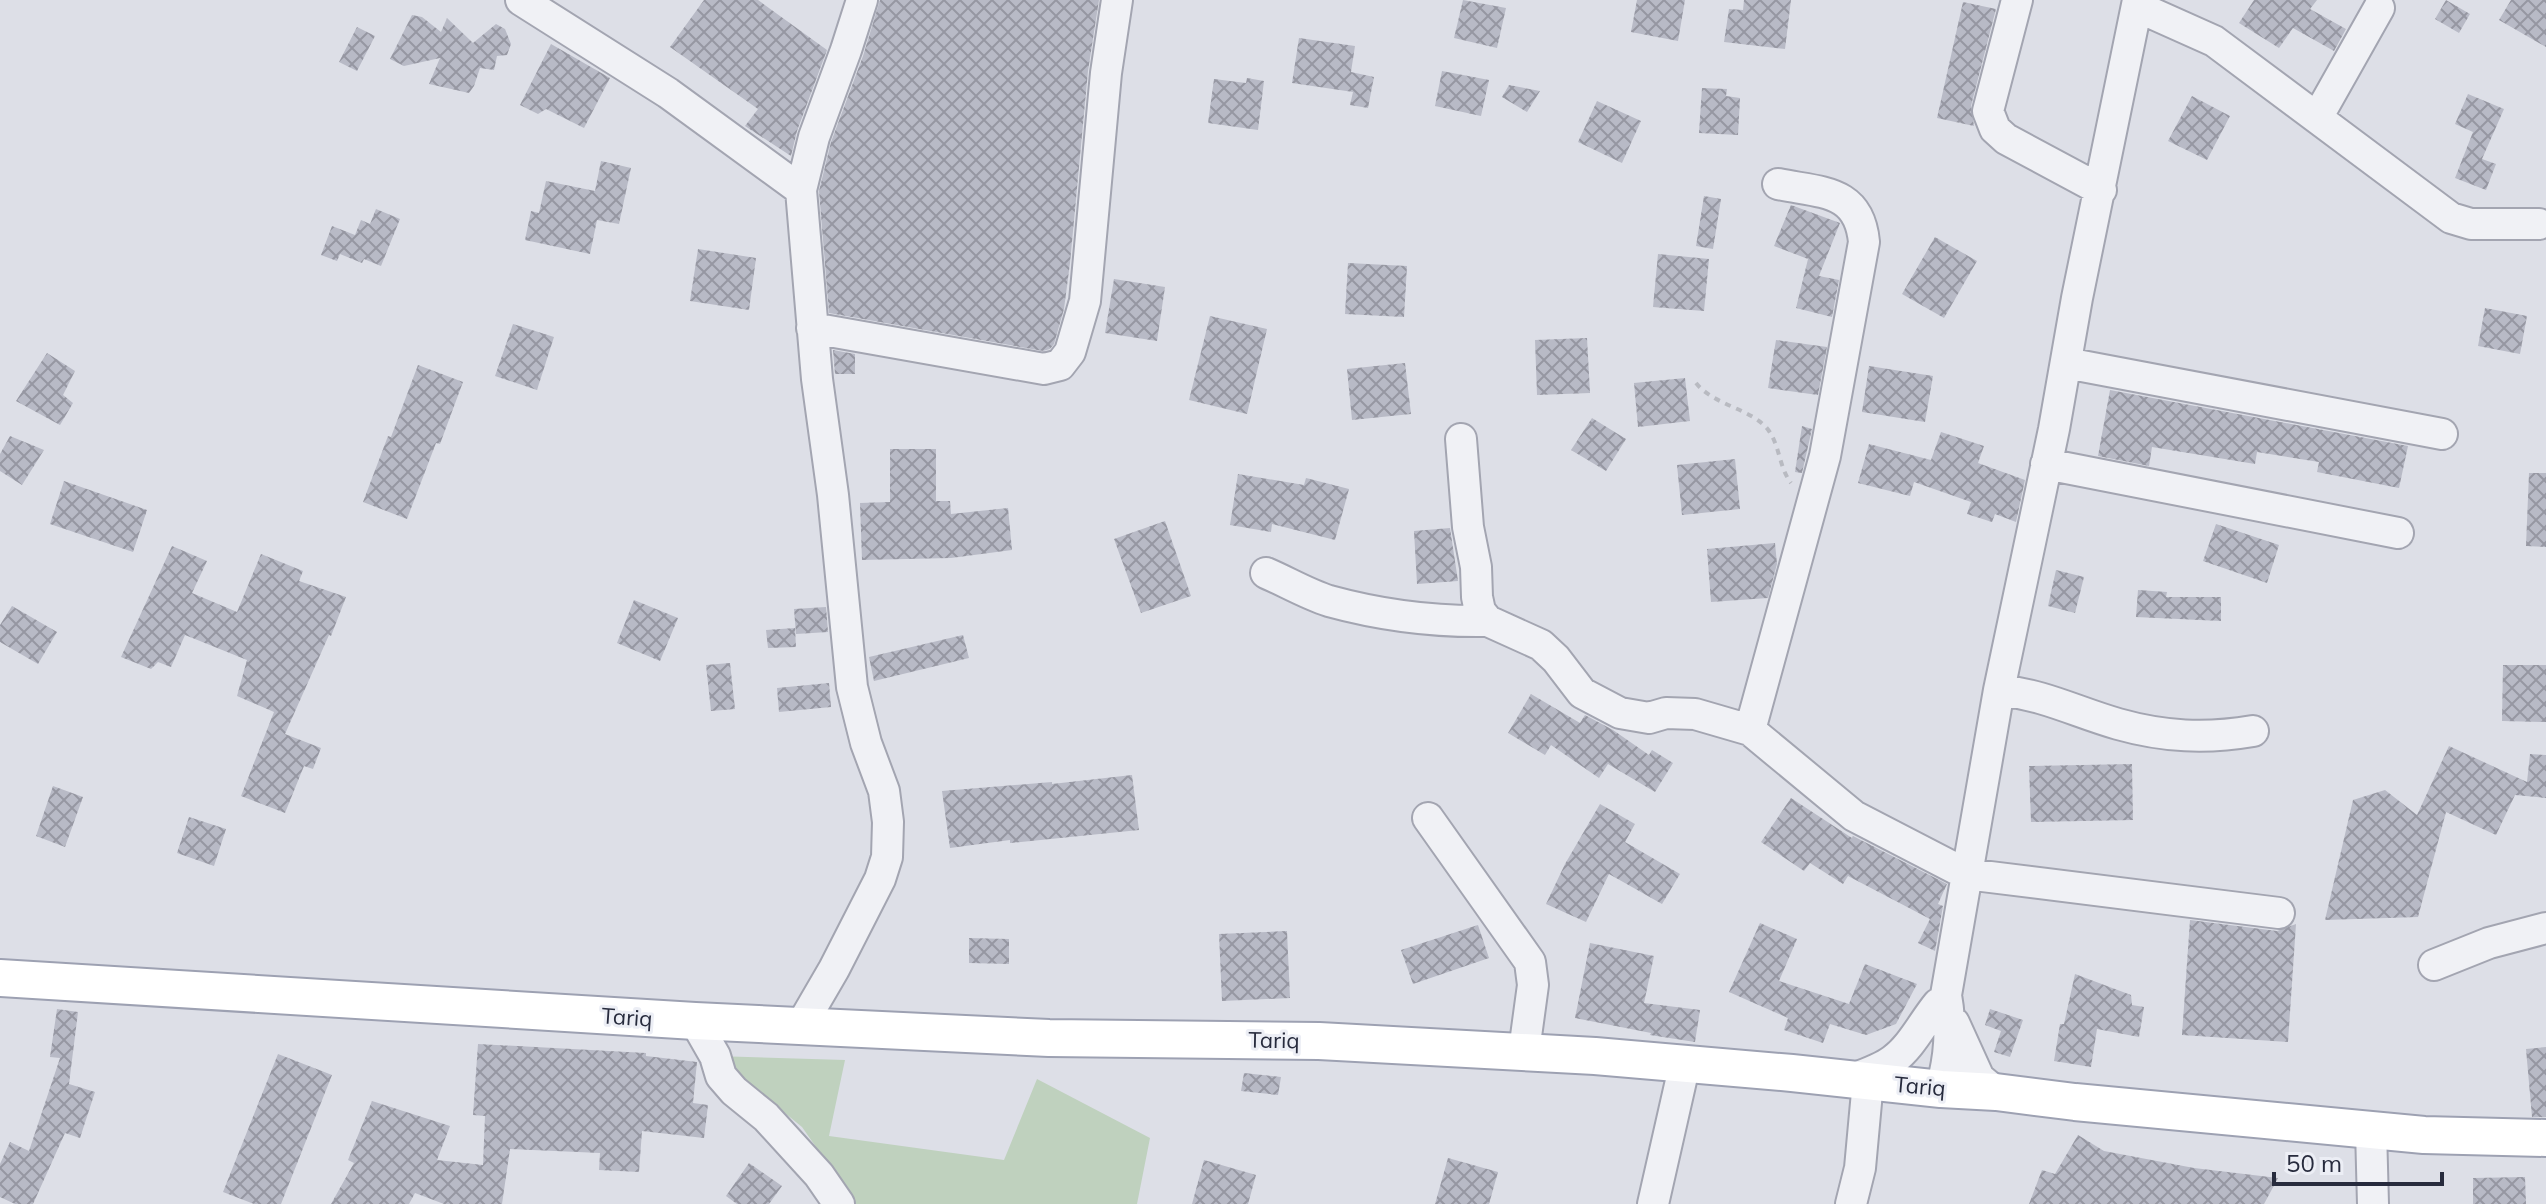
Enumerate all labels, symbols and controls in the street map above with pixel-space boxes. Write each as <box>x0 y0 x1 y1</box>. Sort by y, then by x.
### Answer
street label: Tariq <box>600 1001 654 1033</box>
street label: Tariq <box>1248 1026 1300 1054</box>
street label: Tariq <box>1893 1070 1947 1102</box>
scale bar <box>2274 1136 2442 1186</box>
text: 50 m <box>2286 1148 2342 1178</box>

